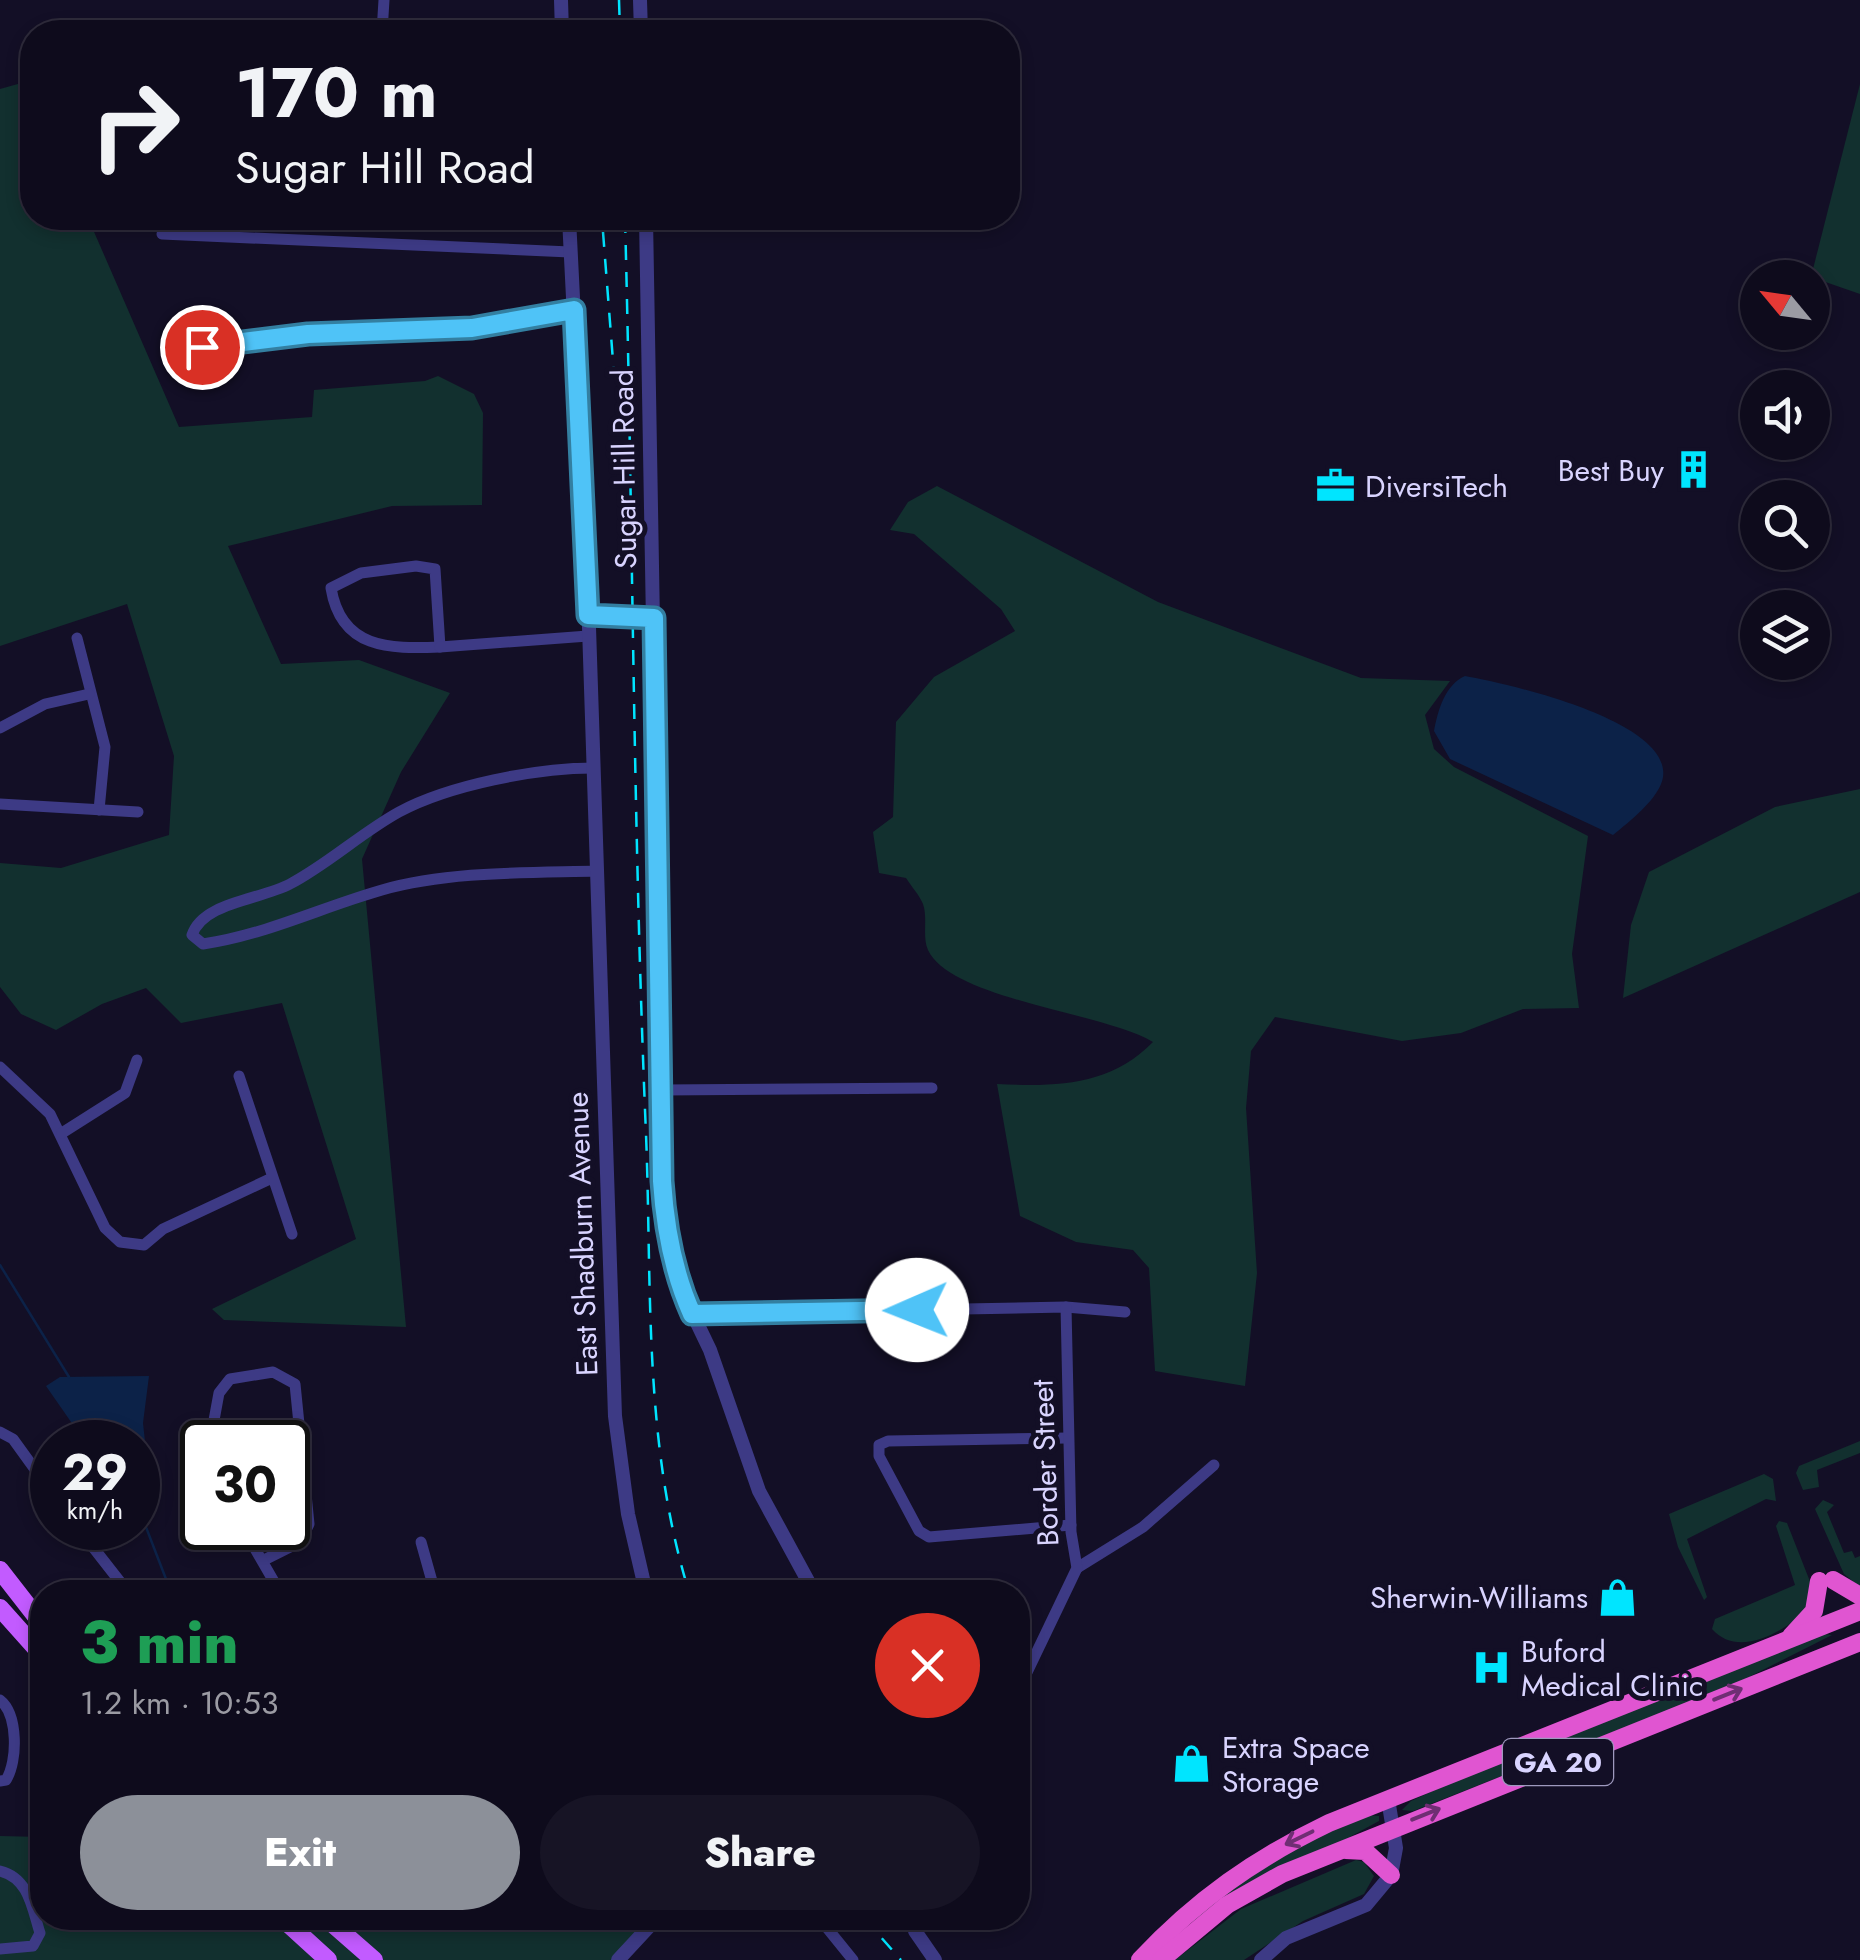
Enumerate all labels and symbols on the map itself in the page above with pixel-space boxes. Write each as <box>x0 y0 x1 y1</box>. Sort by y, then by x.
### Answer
north arrow <box>1740 260 1830 350</box>
pin <box>160 305 245 390</box>
street label: Sugar Hill Road <box>601 369 647 569</box>
place label: Best Buy <box>1558 449 1665 492</box>
building icon: Best Buy <box>1673 449 1715 491</box>
office icon: DiversiTech <box>1314 465 1356 507</box>
place label: DiversiTech <box>1365 465 1508 508</box>
street label: East Shadburn Avenue <box>556 1091 608 1377</box>
position arrow <box>865 1258 969 1362</box>
street label: Border Street <box>1021 1378 1069 1547</box>
speed limit sign: 30 <box>180 1420 310 1550</box>
place label: Sherwin-Williams <box>1370 1576 1588 1619</box>
shop icon: Sherwin-Williams <box>1597 1576 1639 1618</box>
place label: Buford Medical Clinic <box>1521 1630 1703 1707</box>
hospital icon: Buford Medical Clinic <box>1470 1647 1512 1689</box>
one-way arrow <box>1713 1684 1743 1702</box>
place label: Extra Space Storage <box>1222 1726 1370 1803</box>
road number: GA 20 <box>1503 1739 1613 1785</box>
shop icon: Extra Space Storage <box>1171 1743 1213 1785</box>
one-way arrow <box>1411 1804 1441 1822</box>
one-way arrow <box>1284 1829 1314 1848</box>

